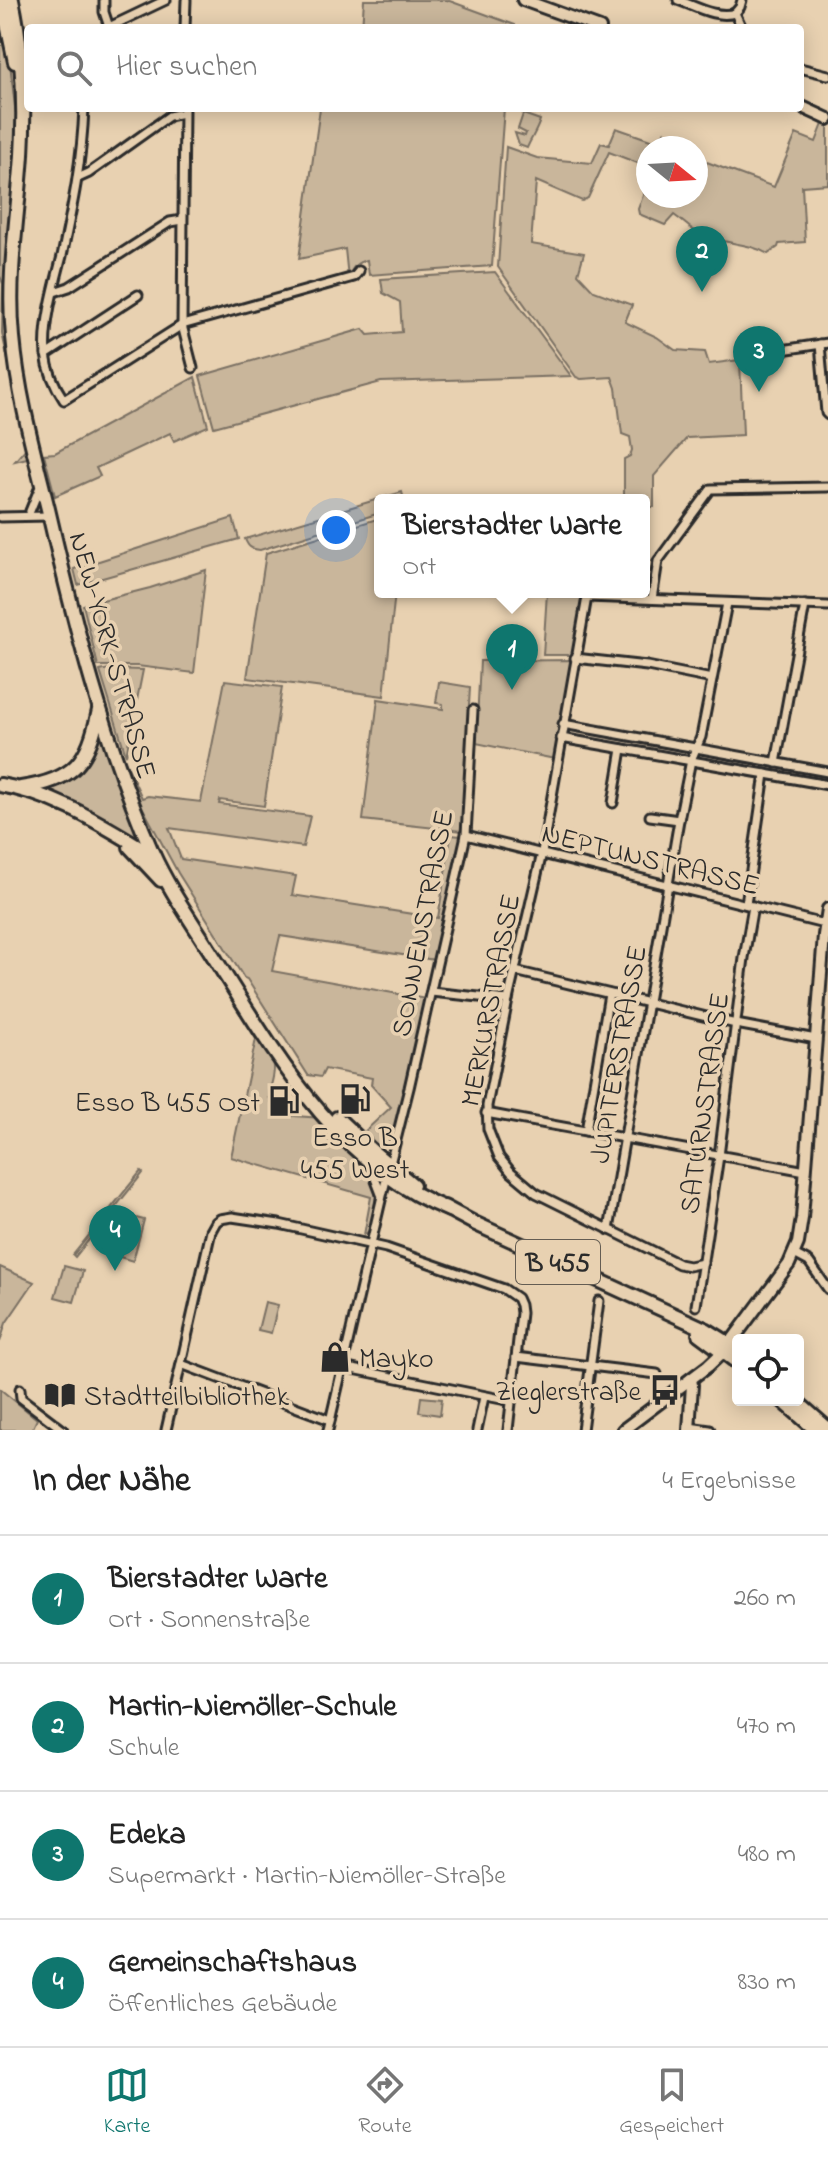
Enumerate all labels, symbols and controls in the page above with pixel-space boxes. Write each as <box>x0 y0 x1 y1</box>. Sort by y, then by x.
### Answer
search box <box>24 24 804 112</box>
icon: search <box>52 46 96 90</box>
text: Hier suchen <box>116 46 257 90</box>
north arrow <box>636 136 708 208</box>
pin: 2 <box>676 226 728 292</box>
pin: 3 <box>733 326 785 392</box>
popup <box>374 494 650 598</box>
text: Bierstadter Warte <box>402 505 622 549</box>
your location <box>316 510 356 550</box>
street label: NEW-YORK-STRASSE <box>56 528 165 784</box>
text: Ort <box>402 549 436 587</box>
pin: 1 <box>486 624 538 690</box>
street label: SONNENSTRASSE <box>382 807 466 1040</box>
street label: NEPTUNSTRASSE <box>537 815 763 908</box>
street label: MERKURSTRASSE <box>452 891 533 1111</box>
street label: JUPITERSTRASSE <box>581 942 660 1167</box>
street label: SATURNSTRASSE <box>671 990 742 1217</box>
fuel station icon: Esso B 455 West <box>338 1082 372 1116</box>
place label: Esso B 455 Ost <box>74 1084 260 1125</box>
fuel station icon: Esso B 455 Ost <box>267 1084 301 1118</box>
place label: Esso B 455 West <box>301 1119 409 1192</box>
pin: 4 <box>89 1205 141 1271</box>
road number: B 455 <box>516 1240 600 1284</box>
map controls <box>732 1334 804 1406</box>
button: locate <box>732 1334 804 1406</box>
shop icon: Mayko <box>318 1340 352 1374</box>
place label: Mayko <box>359 1340 434 1381</box>
place label: Zieglerstraße <box>495 1373 641 1414</box>
bus stop icon: Zieglerstraße <box>648 1373 682 1407</box>
library icon: Stadtteilbibliothek <box>43 1378 77 1412</box>
place label: Stadtteilbibliothek <box>84 1378 290 1419</box>
text: In der Nähe <box>32 1457 190 1507</box>
text: 4 Ergebnisse <box>662 1463 796 1501</box>
text: Bierstadter Warte <box>108 1558 327 1602</box>
text: 1 <box>54 1580 62 1618</box>
text: 260 m <box>734 1580 796 1618</box>
text: Ort · Sonnenstraße <box>108 1602 310 1640</box>
text: Martin-Niemöller-Schule <box>108 1686 397 1730</box>
text: 2 <box>52 1708 64 1746</box>
text: 470 m <box>737 1708 796 1746</box>
text: Schule <box>108 1730 179 1768</box>
text: Edeka <box>108 1814 186 1858</box>
text: 3 <box>53 1836 63 1874</box>
text: 480 m <box>738 1836 796 1874</box>
text: Supermarkt · Martin-Niemöller-Straße <box>108 1858 506 1896</box>
text: Gemeinschaftshaus <box>108 1942 357 1986</box>
text: 4 <box>53 1964 63 2002</box>
text: 830 m <box>738 1964 796 2002</box>
text: Öffentliches Gebäude <box>108 1986 337 2024</box>
tab: Karte <box>104 2063 150 2143</box>
tab: Route <box>358 2063 412 2143</box>
tab: Gespeichert <box>619 2063 724 2143</box>

